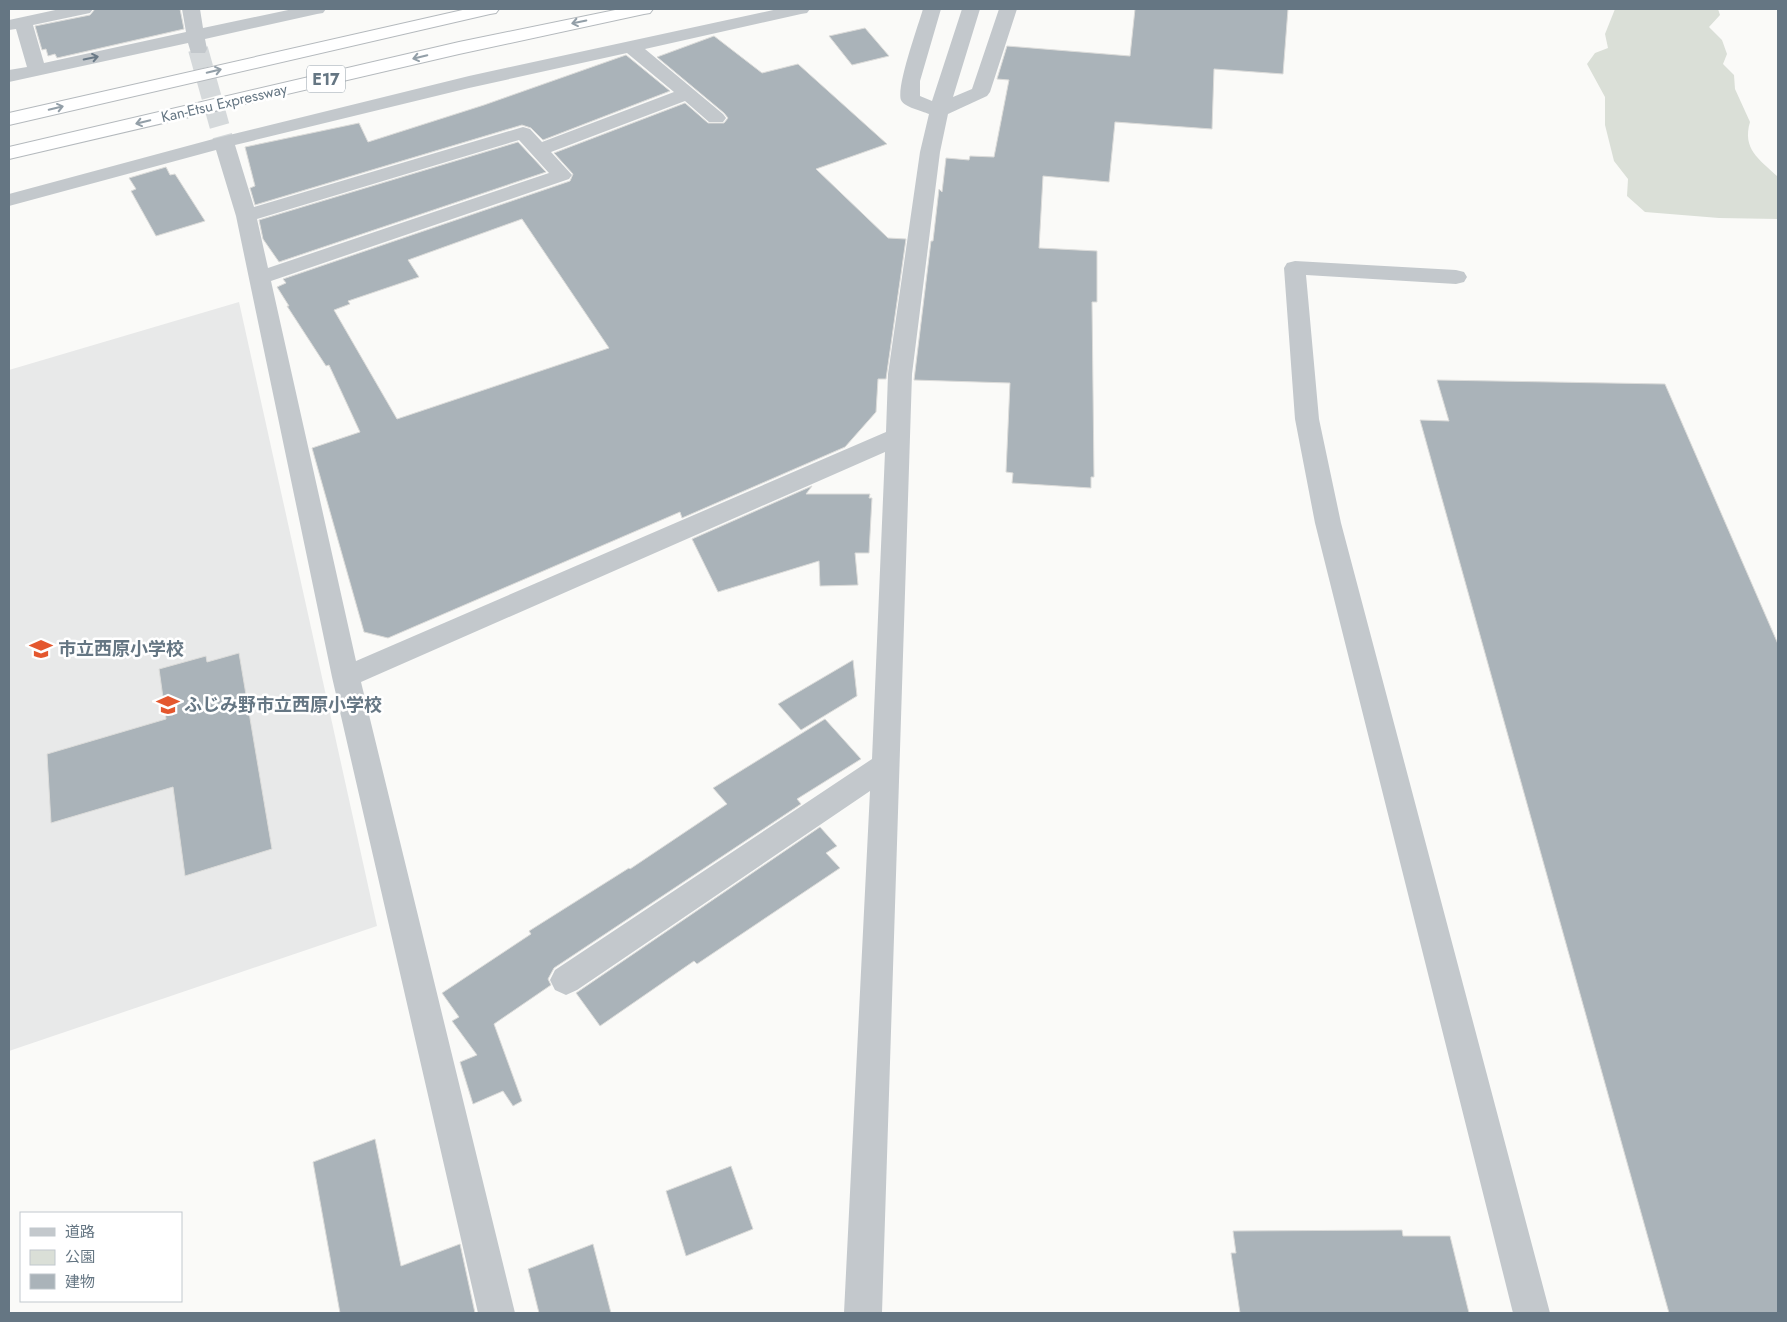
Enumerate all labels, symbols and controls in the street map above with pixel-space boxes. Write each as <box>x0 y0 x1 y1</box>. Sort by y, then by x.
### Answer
one-way arrow <box>571 18 587 28</box>
one-way arrow <box>82 53 98 62</box>
one-way arrow <box>413 53 429 62</box>
one-way arrow <box>206 66 222 75</box>
road number: E17 <box>307 66 345 92</box>
street label: Kan-Etsu Expressway <box>159 78 290 128</box>
one-way arrow <box>48 103 64 112</box>
one-way arrow <box>135 118 151 127</box>
school or university icon: 市立西原小学校 <box>28 636 54 662</box>
place label: 市立西原小学校 <box>58 636 184 662</box>
school or university icon: ふじみ野市立西原小学校 <box>155 692 181 718</box>
place label: ふじみ野市立西原小学校 <box>184 692 382 718</box>
legend <box>20 1212 182 1302</box>
text: 道路 <box>65 1221 95 1243</box>
text: 公園 <box>65 1246 95 1268</box>
text: 建物 <box>65 1271 95 1293</box>

